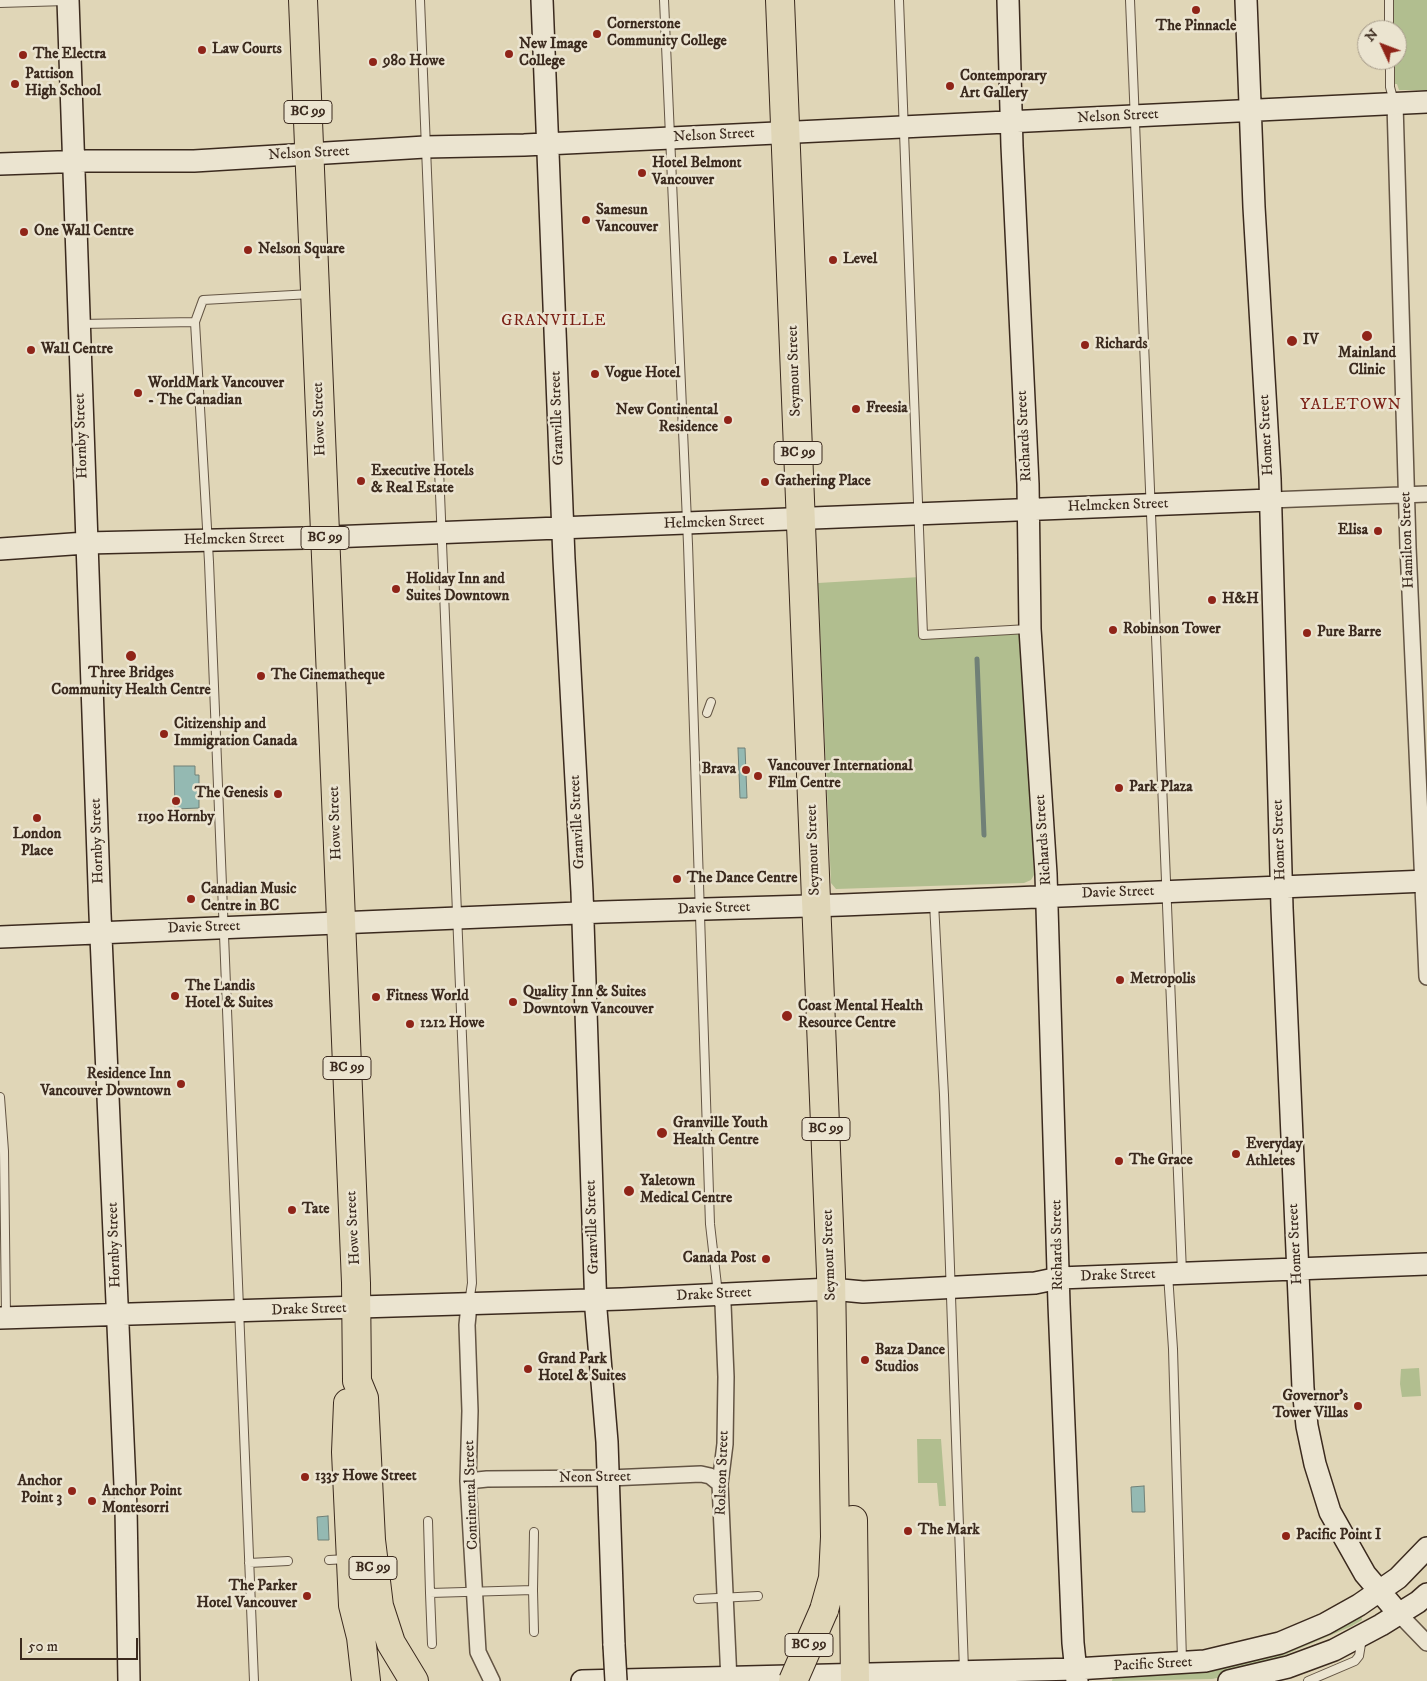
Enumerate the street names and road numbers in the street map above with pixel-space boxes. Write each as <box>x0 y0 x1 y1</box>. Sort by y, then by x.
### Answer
road number: BC 99 <box>284 100 332 124</box>
street label: Nelson Street <box>1077 106 1159 128</box>
street label: Nelson Street <box>673 125 755 147</box>
street label: Nelson Street <box>268 143 350 165</box>
street label: Seymour Street <box>784 325 806 417</box>
street label: Granville Street <box>547 370 569 466</box>
street label: Howe Street <box>310 382 330 456</box>
street label: Richards Street <box>1014 390 1036 482</box>
street label: Hornby Street <box>72 393 92 479</box>
street label: Homer Street <box>1256 394 1278 476</box>
road number: BC 99 <box>774 442 822 464</box>
street label: Hamilton Street <box>1397 491 1419 589</box>
street label: Helmcken Street <box>1067 495 1169 517</box>
street label: Helmcken Street <box>663 512 765 534</box>
road number: BC 99 <box>301 526 349 550</box>
street label: Helmcken Street <box>183 530 285 550</box>
street label: Granville Street <box>567 774 589 870</box>
street label: Howe Street <box>326 786 346 860</box>
street label: Richards Street <box>1032 794 1056 886</box>
street label: Hornby Street <box>88 798 108 884</box>
street label: Homer Street <box>1270 799 1290 881</box>
street label: Seymour Street <box>803 804 825 896</box>
street label: Davie Street <box>1081 883 1155 903</box>
street label: Davie Street <box>677 899 751 919</box>
street label: Davie Street <box>167 918 241 938</box>
road number: BC 99 <box>323 1056 371 1080</box>
road number: BC 99 <box>802 1118 850 1140</box>
street label: Granville Street <box>582 1179 604 1275</box>
street label: Howe Street <box>343 1191 365 1265</box>
street label: Richards Street <box>1048 1199 1068 1291</box>
street label: Hornby Street <box>105 1202 125 1288</box>
street label: Homer Street <box>1285 1203 1307 1285</box>
street label: Seymour Street <box>819 1209 841 1301</box>
street label: Drake Street <box>1080 1266 1156 1286</box>
street label: Drake Street <box>676 1284 752 1306</box>
street label: Drake Street <box>271 1300 347 1320</box>
street label: Rolston Street <box>713 1430 733 1516</box>
street label: Continental Street <box>461 1440 483 1550</box>
street label: Neon Street <box>559 1468 631 1488</box>
road number: BC 99 <box>349 1556 397 1580</box>
road number: BC 99 <box>785 1634 833 1656</box>
street label: Pacific Street <box>1113 1654 1193 1676</box>

